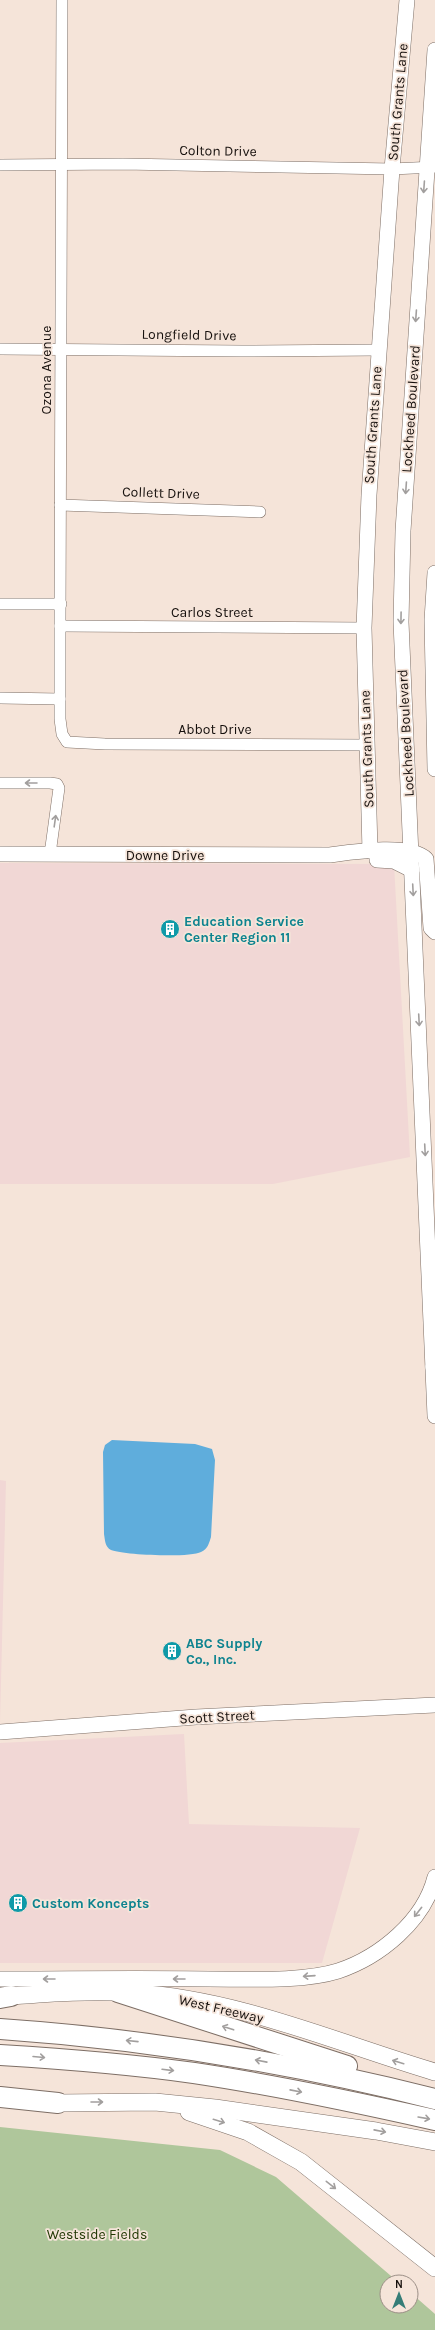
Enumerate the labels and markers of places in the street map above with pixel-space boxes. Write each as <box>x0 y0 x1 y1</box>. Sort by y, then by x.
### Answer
place label: Education Service Center Region 11 <box>184 913 304 946</box>
building icon: Education Service Center Region 11 <box>159 918 181 940</box>
place label: ABC Supply Co., Inc. <box>186 1635 262 1668</box>
building icon: ABC Supply Co., Inc. <box>161 1640 183 1662</box>
building icon: Custom Koncepts <box>7 1892 29 1914</box>
place label: Custom Koncepts <box>32 1895 149 1912</box>

